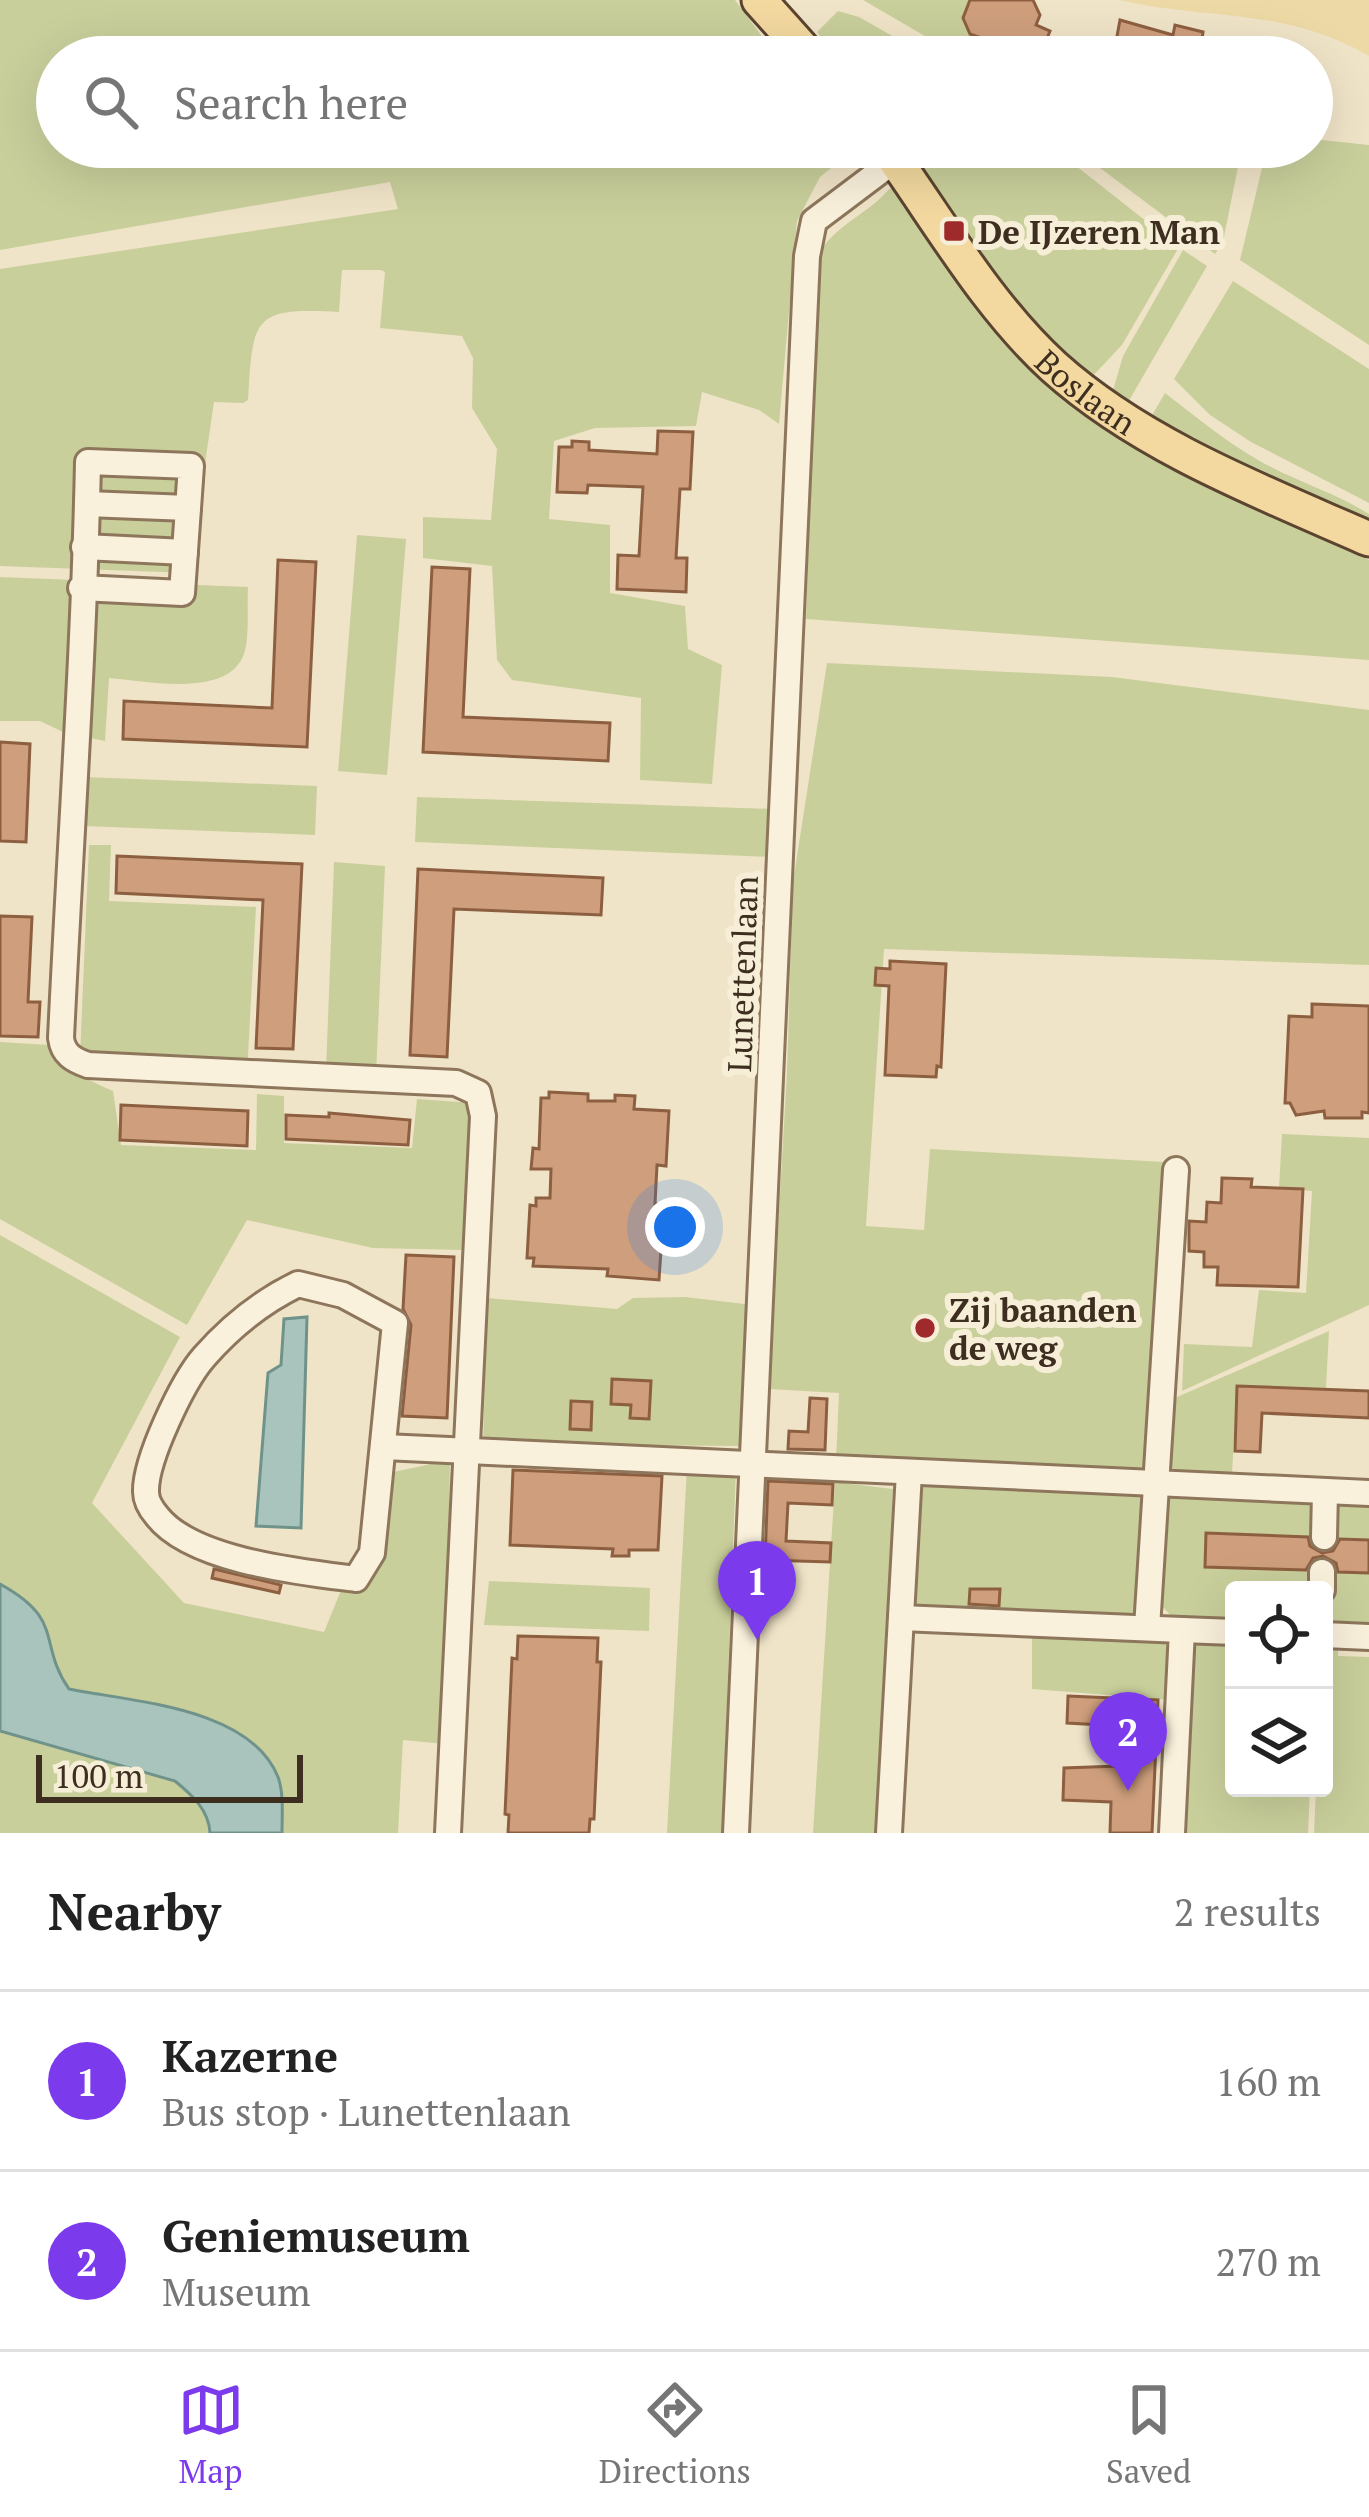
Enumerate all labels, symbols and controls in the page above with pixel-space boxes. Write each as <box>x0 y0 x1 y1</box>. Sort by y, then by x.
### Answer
search box <box>36 36 1333 168</box>
icon: search <box>78 69 144 135</box>
text: Search here <box>174 72 408 132</box>
place label: De IJzeren Man <box>978 210 1220 253</box>
marker: De IJzeren Man <box>941 218 967 244</box>
street label: Boslaan <box>1027 340 1145 444</box>
street label: Lunettenlaan <box>717 875 767 1073</box>
your location <box>645 1197 705 1257</box>
place label: Zij baanden de weg <box>949 1288 1137 1369</box>
marker: Zij baanden de weg <box>912 1315 938 1341</box>
pin: 1 <box>718 1541 796 1640</box>
map controls <box>1225 1581 1333 1797</box>
button: locate <box>1225 1581 1333 1689</box>
button: layers <box>1225 1689 1333 1797</box>
pin: 2 <box>1089 1692 1167 1791</box>
scale bar <box>36 1749 303 1802</box>
text: 100 m <box>54 1754 143 1797</box>
text: Nearby <box>48 1877 221 1945</box>
text: 2 results <box>1174 1885 1321 1937</box>
text: Kazerne <box>162 2025 338 2085</box>
text: 1 <box>76 2055 98 2107</box>
text: 160 m <box>1216 2055 1321 2107</box>
text: Bus stop · Lunettenlaan <box>162 2085 571 2137</box>
text: Geniemuseum <box>162 2205 470 2265</box>
text: 2 <box>76 2235 98 2287</box>
text: 270 m <box>1216 2235 1321 2287</box>
text: Museum <box>162 2265 311 2317</box>
tab: Map <box>178 2377 244 2492</box>
tab: Directions <box>599 2377 751 2492</box>
tab: Saved <box>1106 2377 1191 2492</box>

